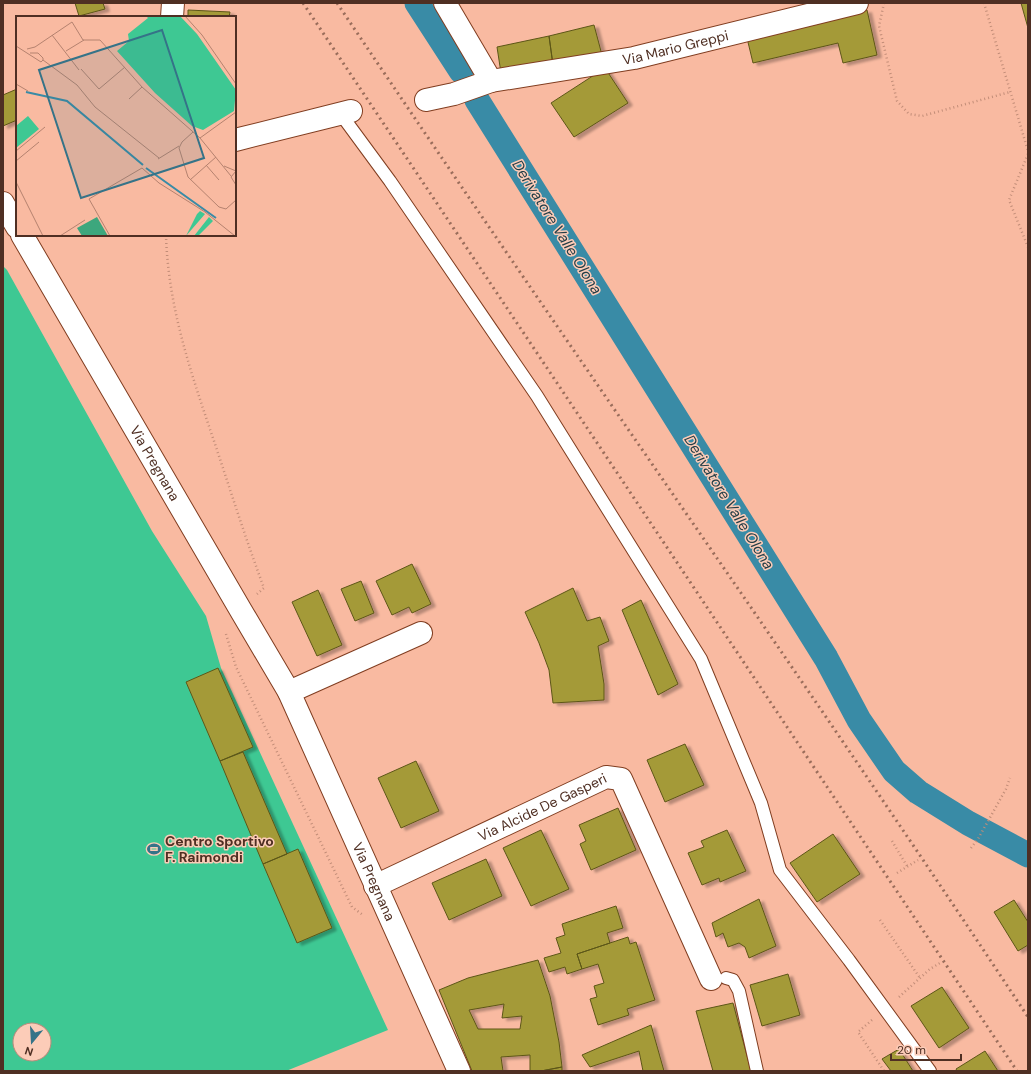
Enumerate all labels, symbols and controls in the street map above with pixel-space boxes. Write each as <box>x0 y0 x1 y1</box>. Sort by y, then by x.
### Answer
inset map <box>16 16 236 236</box>
street label: Via Mario Greppi <box>621 26 730 69</box>
water label: Derivatore Valle Olona <box>507 156 607 298</box>
street label: Via Pregnana <box>126 422 184 504</box>
water label: Derivatore Valle Olona <box>679 431 779 573</box>
street label: Via Alcide De Gasperi <box>475 769 610 845</box>
place label: Centro Sportivo F. Raimondi <box>165 832 274 866</box>
street label: Via Pregnana <box>349 839 399 924</box>
sports icon: Centro Sportivo F. Raimondi <box>146 841 162 857</box>
north arrow <box>12 1022 52 1062</box>
scale bar <box>891 1036 961 1062</box>
text: 20 m <box>897 1042 926 1058</box>
text: N <box>23 1044 35 1059</box>

